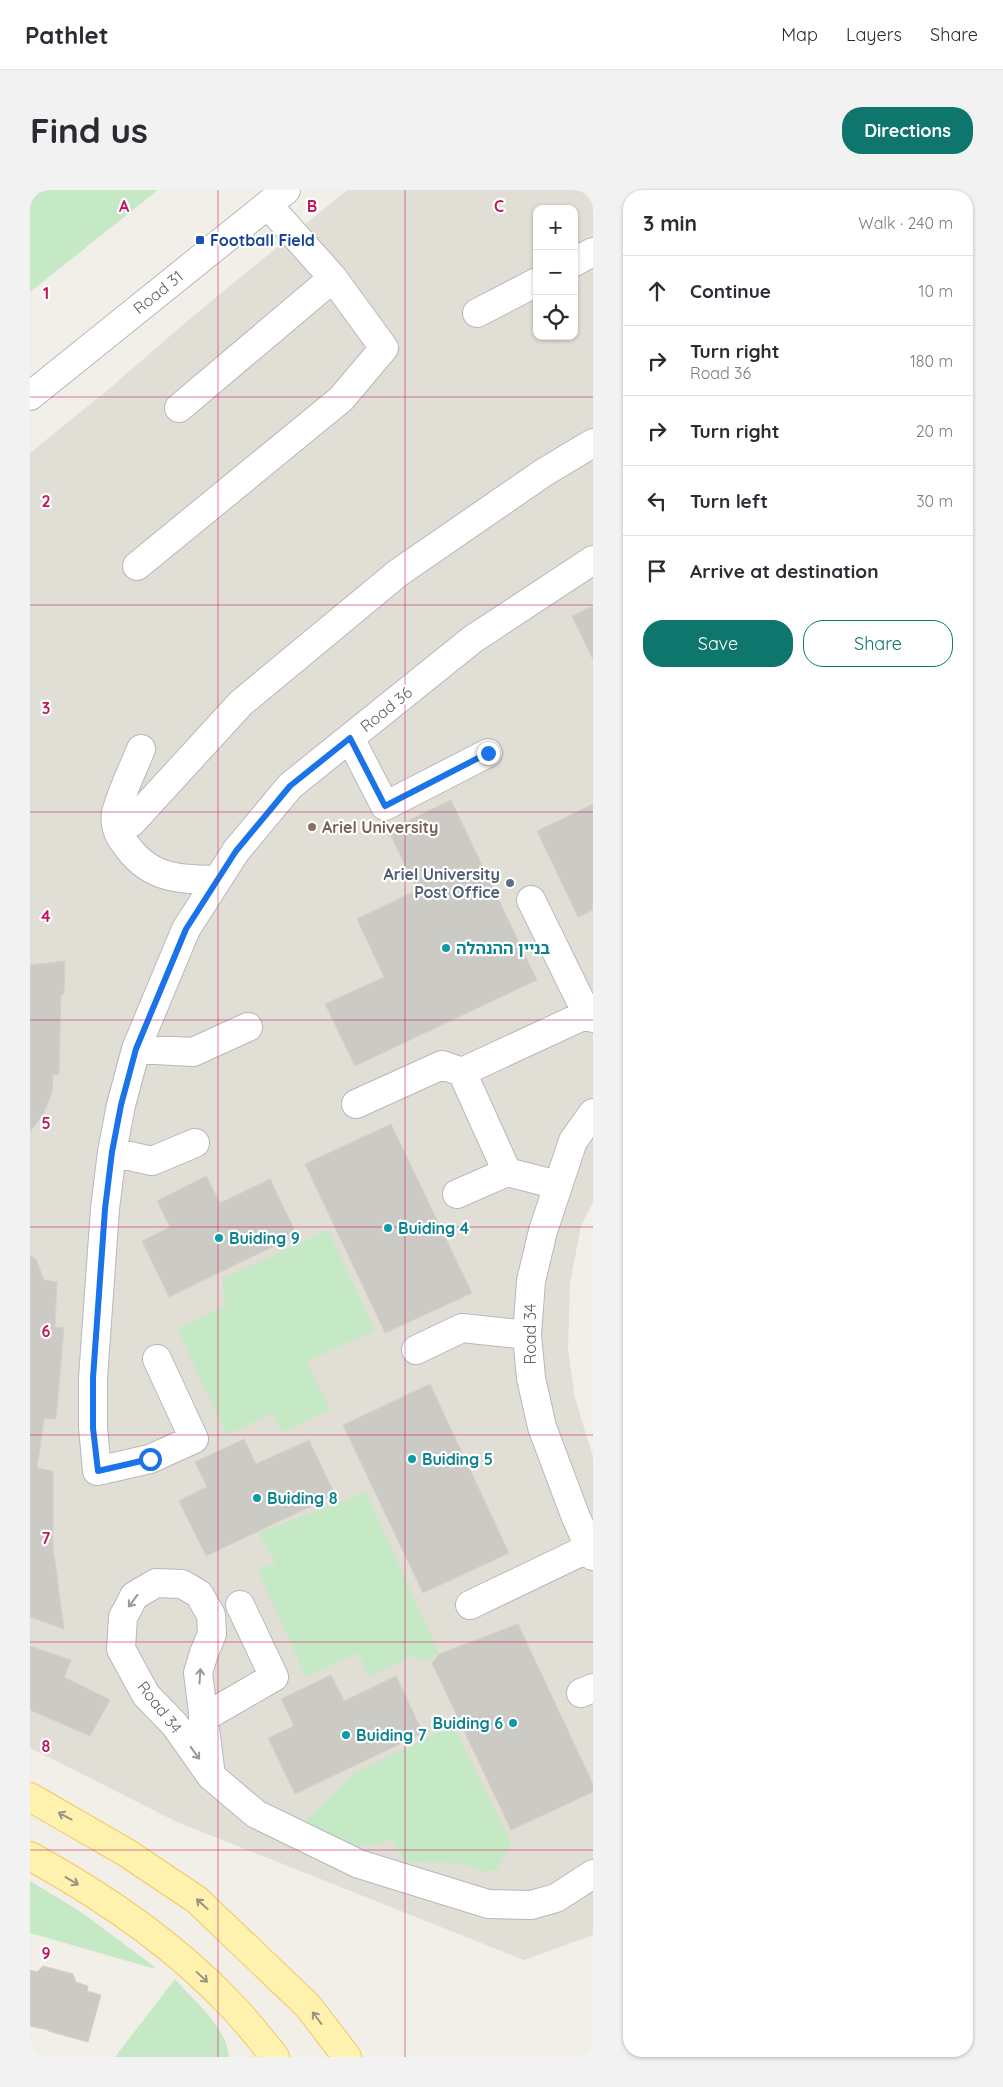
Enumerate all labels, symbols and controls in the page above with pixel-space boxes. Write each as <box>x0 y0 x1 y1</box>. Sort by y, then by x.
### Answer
text: Pathlet <box>25 20 109 50</box>
text: Map <box>781 23 818 46</box>
text: Layers <box>846 23 902 46</box>
text: Share <box>930 23 978 46</box>
button: Directions <box>842 107 973 154</box>
text: Find us <box>30 108 148 152</box>
text: A <box>119 196 130 216</box>
text: B <box>307 196 317 216</box>
text: C <box>494 196 504 216</box>
map controls <box>533 205 578 340</box>
button: + <box>533 205 578 250</box>
text: 3 min <box>643 210 697 236</box>
text: Walk · 240 m <box>858 213 953 233</box>
place label: Football Field <box>210 230 315 250</box>
marker: Football Field <box>194 234 206 246</box>
button: − <box>533 250 578 295</box>
street label: Road 31 <box>129 266 187 318</box>
icon: ahead <box>643 277 671 305</box>
text: Continue <box>690 279 771 303</box>
text: 10 m <box>919 281 953 301</box>
text: 1 <box>43 283 49 303</box>
button: locate <box>533 295 578 340</box>
text: Turn right <box>690 339 779 363</box>
icon: right <box>643 347 671 375</box>
text: 180 m <box>910 351 953 371</box>
text: Road 36 <box>690 363 751 383</box>
icon: right <box>643 417 671 445</box>
text: Turn right <box>690 419 779 443</box>
text: 20 m <box>916 421 953 441</box>
icon: left <box>643 487 671 515</box>
text: Turn left <box>690 489 768 513</box>
text: 2 <box>41 491 51 511</box>
text: 30 m <box>916 491 953 511</box>
icon: arrive <box>643 557 671 585</box>
text: Arrive at destination <box>690 559 879 583</box>
button: Save <box>643 620 793 667</box>
button: Share <box>803 620 953 667</box>
street label: Road 36 <box>356 682 416 736</box>
text: 3 <box>42 698 50 718</box>
route end <box>477 742 500 765</box>
place label: Ariel University <box>322 817 439 837</box>
marker: Ariel University <box>306 821 318 833</box>
place label: Ariel University Post Office <box>384 864 500 902</box>
marker: Ariel University Post Office <box>504 877 516 889</box>
text: 4 <box>41 906 51 926</box>
place label: בניין ההנהלה <box>456 938 550 958</box>
marker: בניין ההנהלה <box>440 942 452 954</box>
text: 5 <box>41 1113 51 1133</box>
place label: Buiding 4 <box>398 1218 470 1238</box>
marker: Buiding 4 <box>382 1222 394 1234</box>
place label: Buiding 9 <box>229 1228 300 1248</box>
marker: Buiding 9 <box>213 1232 225 1244</box>
street label: Road 34 <box>520 1304 540 1364</box>
text: 6 <box>42 1321 51 1341</box>
route start <box>139 1448 162 1471</box>
place label: Buiding 5 <box>422 1449 493 1469</box>
marker: Buiding 5 <box>406 1453 418 1465</box>
place label: Buiding 8 <box>267 1488 338 1508</box>
marker: Buiding 8 <box>251 1492 263 1504</box>
text: 7 <box>42 1528 51 1548</box>
one-way arrow <box>128 1594 139 1607</box>
one-way arrow <box>195 1668 204 1684</box>
street label: Road 34 <box>133 1677 187 1737</box>
place label: Buiding 6 <box>432 1713 503 1733</box>
marker: Buiding 6 <box>507 1717 519 1729</box>
place label: Buiding 7 <box>356 1725 427 1745</box>
marker: Buiding 7 <box>340 1729 352 1741</box>
text: 8 <box>42 1736 51 1756</box>
one-way arrow <box>189 1746 200 1759</box>
one-way arrow <box>58 1811 73 1821</box>
one-way arrow <box>65 1876 79 1886</box>
one-way arrow <box>195 1898 208 1910</box>
text: 9 <box>41 1943 51 1963</box>
one-way arrow <box>196 1971 209 1983</box>
one-way arrow <box>312 2012 323 2025</box>

